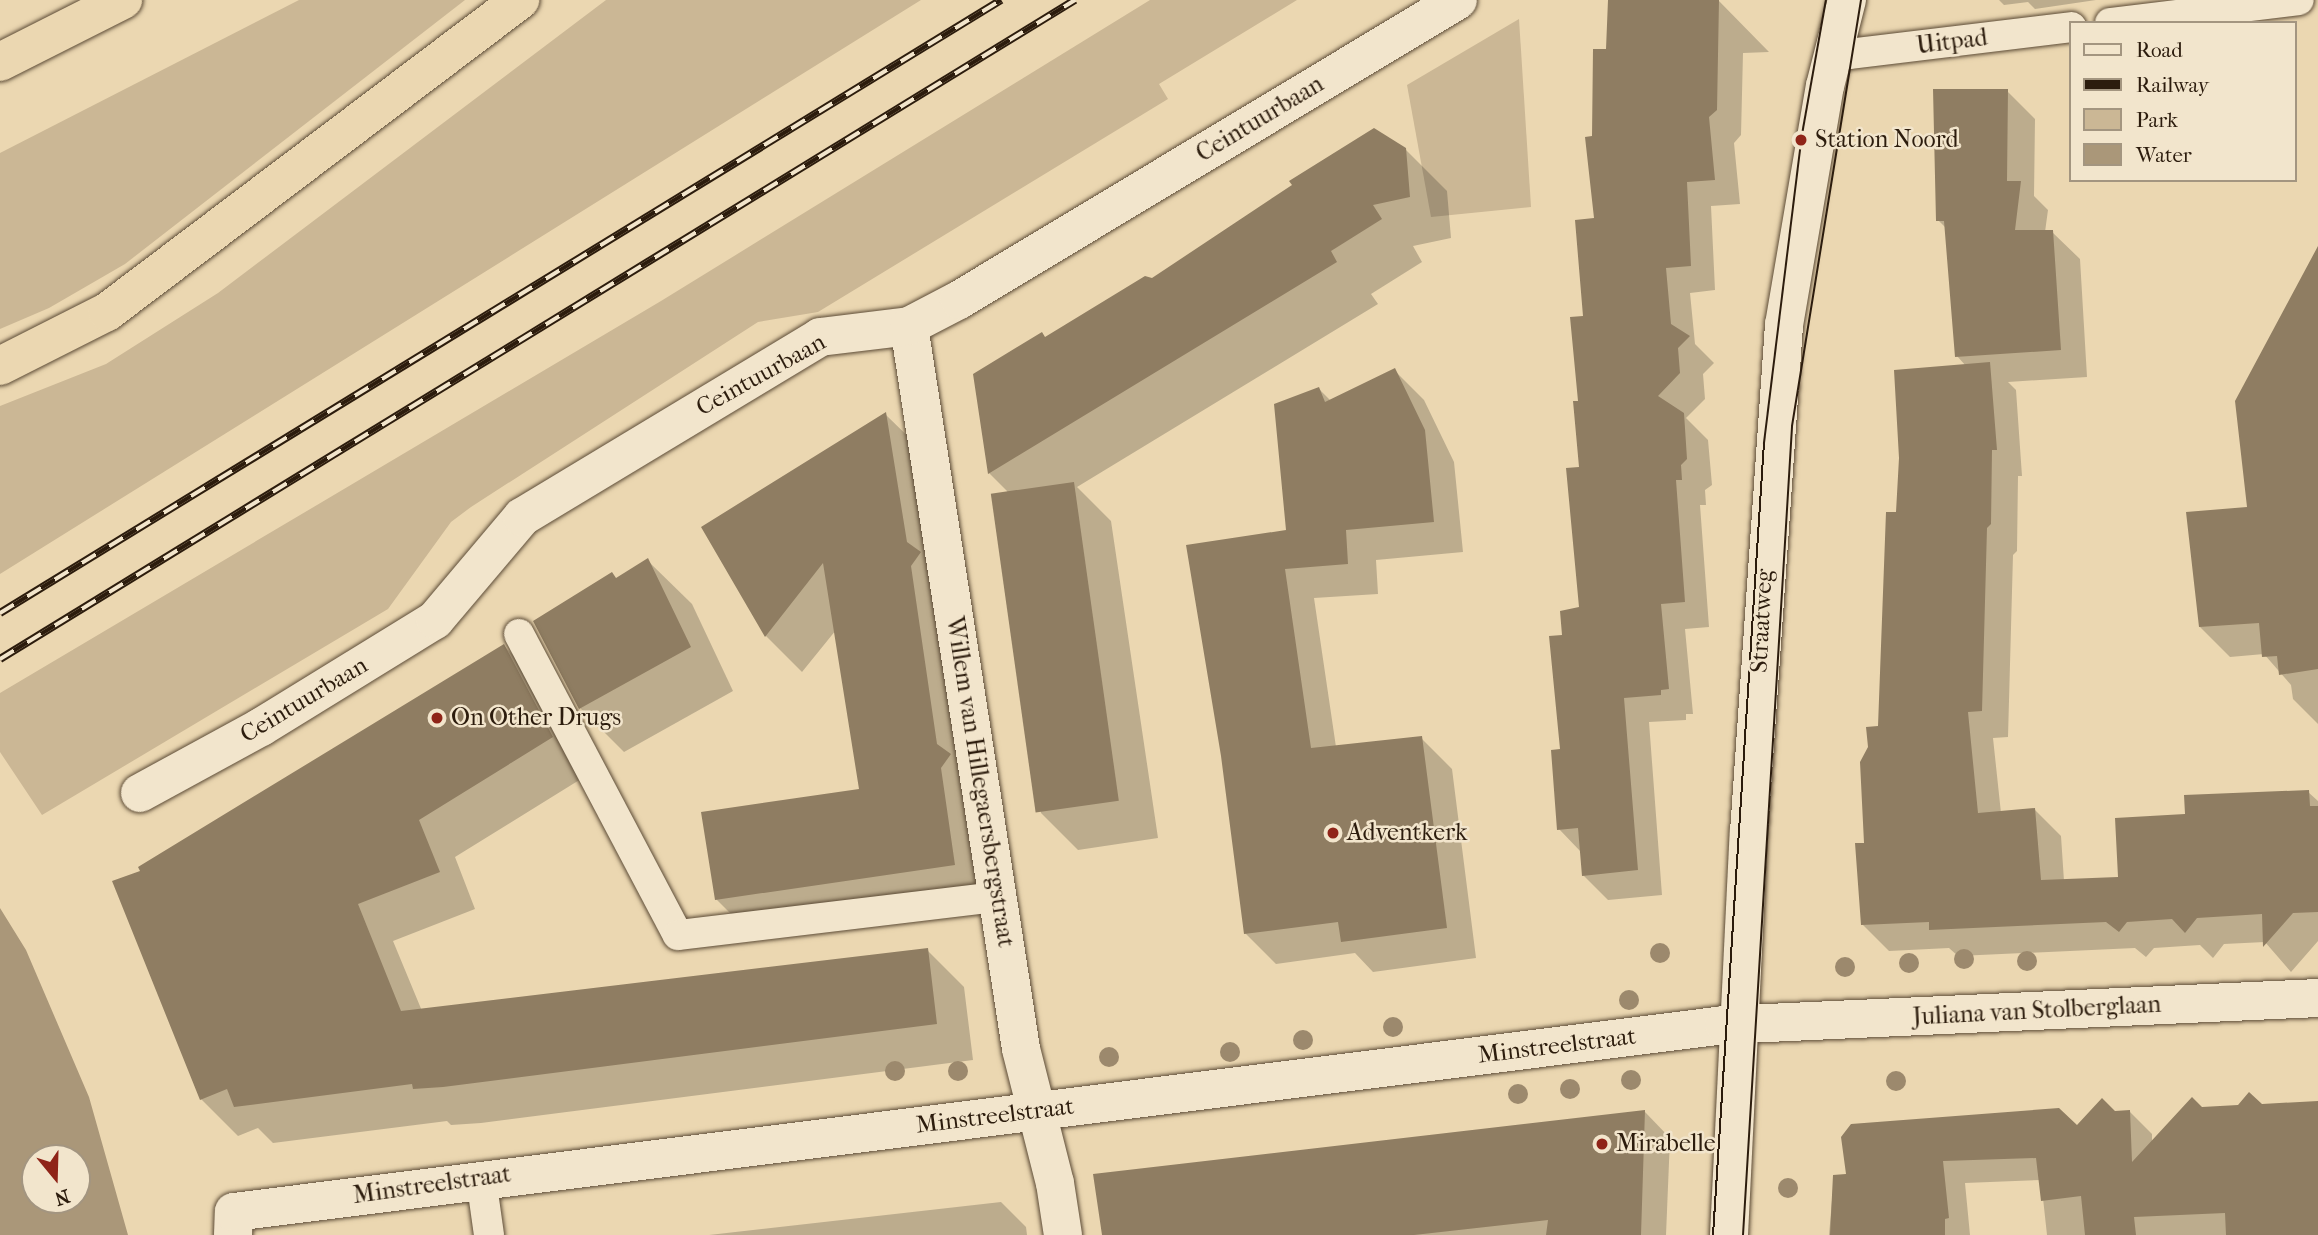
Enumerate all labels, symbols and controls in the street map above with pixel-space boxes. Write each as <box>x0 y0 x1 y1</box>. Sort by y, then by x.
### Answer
legend <box>2070 21 2297 182</box>
street label: Uitpad <box>1915 23 1989 61</box>
text: Road <box>2136 38 2183 62</box>
street label: Ceintuurbaan <box>1191 70 1329 168</box>
text: Railway <box>2136 73 2209 97</box>
text: Park <box>2136 108 2178 132</box>
place label: Station Noord <box>1815 126 1959 154</box>
marker: Station Noord <box>1793 132 1809 148</box>
text: Water <box>2136 143 2192 167</box>
street label: Ceintuurbaan <box>691 328 831 422</box>
street label: Straatweg <box>1745 568 1779 674</box>
street label: Willem van Hillegaersbergstraat <box>940 615 1020 949</box>
street label: Ceintuurbaan <box>235 651 373 749</box>
place label: On Other Drugs <box>451 704 621 732</box>
marker: On Other Drugs <box>429 710 445 726</box>
place label: Adventkerk <box>1347 819 1467 847</box>
marker: Adventkerk <box>1325 825 1341 841</box>
street label: Juliana van Stolberglaan <box>1912 990 2162 1032</box>
street label: Minstreelstraat <box>1476 1022 1638 1070</box>
street label: Minstreelstraat <box>914 1092 1076 1140</box>
place label: Mirabelle <box>1616 1130 1716 1158</box>
marker: Mirabelle <box>1594 1136 1610 1152</box>
north arrow <box>21 1144 91 1214</box>
street label: Minstreelstraat <box>351 1160 513 1210</box>
text: N <box>52 1184 73 1210</box>

